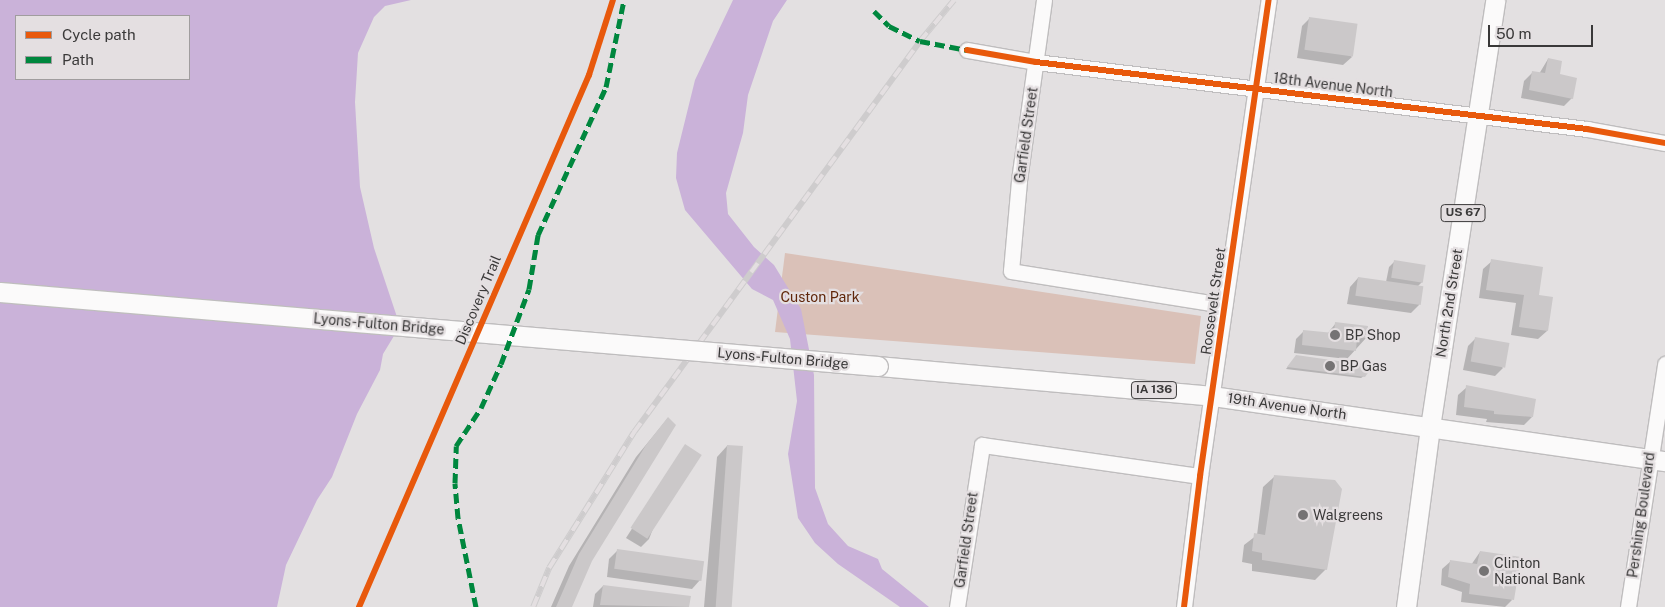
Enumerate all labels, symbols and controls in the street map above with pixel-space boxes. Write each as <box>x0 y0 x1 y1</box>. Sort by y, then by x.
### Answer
legend <box>15 15 190 80</box>
scale bar <box>1490 15 1595 47</box>
text: 50 m <box>1496 25 1531 42</box>
text: Cycle path <box>62 26 136 43</box>
text: Path <box>62 51 94 68</box>
street label: 18th Avenue North <box>1272 69 1394 101</box>
street label: Garfield Street <box>1011 86 1041 184</box>
road number: US 67 <box>1440 204 1486 222</box>
street label: Roosevelt Street <box>1197 246 1229 356</box>
street label: North 2nd Street <box>1432 248 1466 358</box>
street label: Discovery Trail <box>452 253 504 347</box>
park label: Custon Park <box>780 289 860 305</box>
street label: Lyons-Fulton Bridge <box>313 310 445 338</box>
place label: BP Shop <box>1345 327 1401 343</box>
marker: BP Shop <box>1329 329 1341 341</box>
street label: Lyons-Fulton Bridge <box>717 344 849 372</box>
place label: BP Gas <box>1340 358 1387 374</box>
marker: BP Gas <box>1324 360 1336 372</box>
road number: IA 136 <box>1130 380 1178 400</box>
street label: 19th Avenue North <box>1226 389 1348 423</box>
street label: Pershing Boulevard <box>1624 451 1658 579</box>
street label: Garfield Street <box>951 491 981 589</box>
place label: Walgreens <box>1313 507 1383 523</box>
marker: Walgreens <box>1297 509 1309 521</box>
place label: Clinton National Bank <box>1494 555 1585 588</box>
marker: Clinton National Bank <box>1478 565 1490 577</box>

